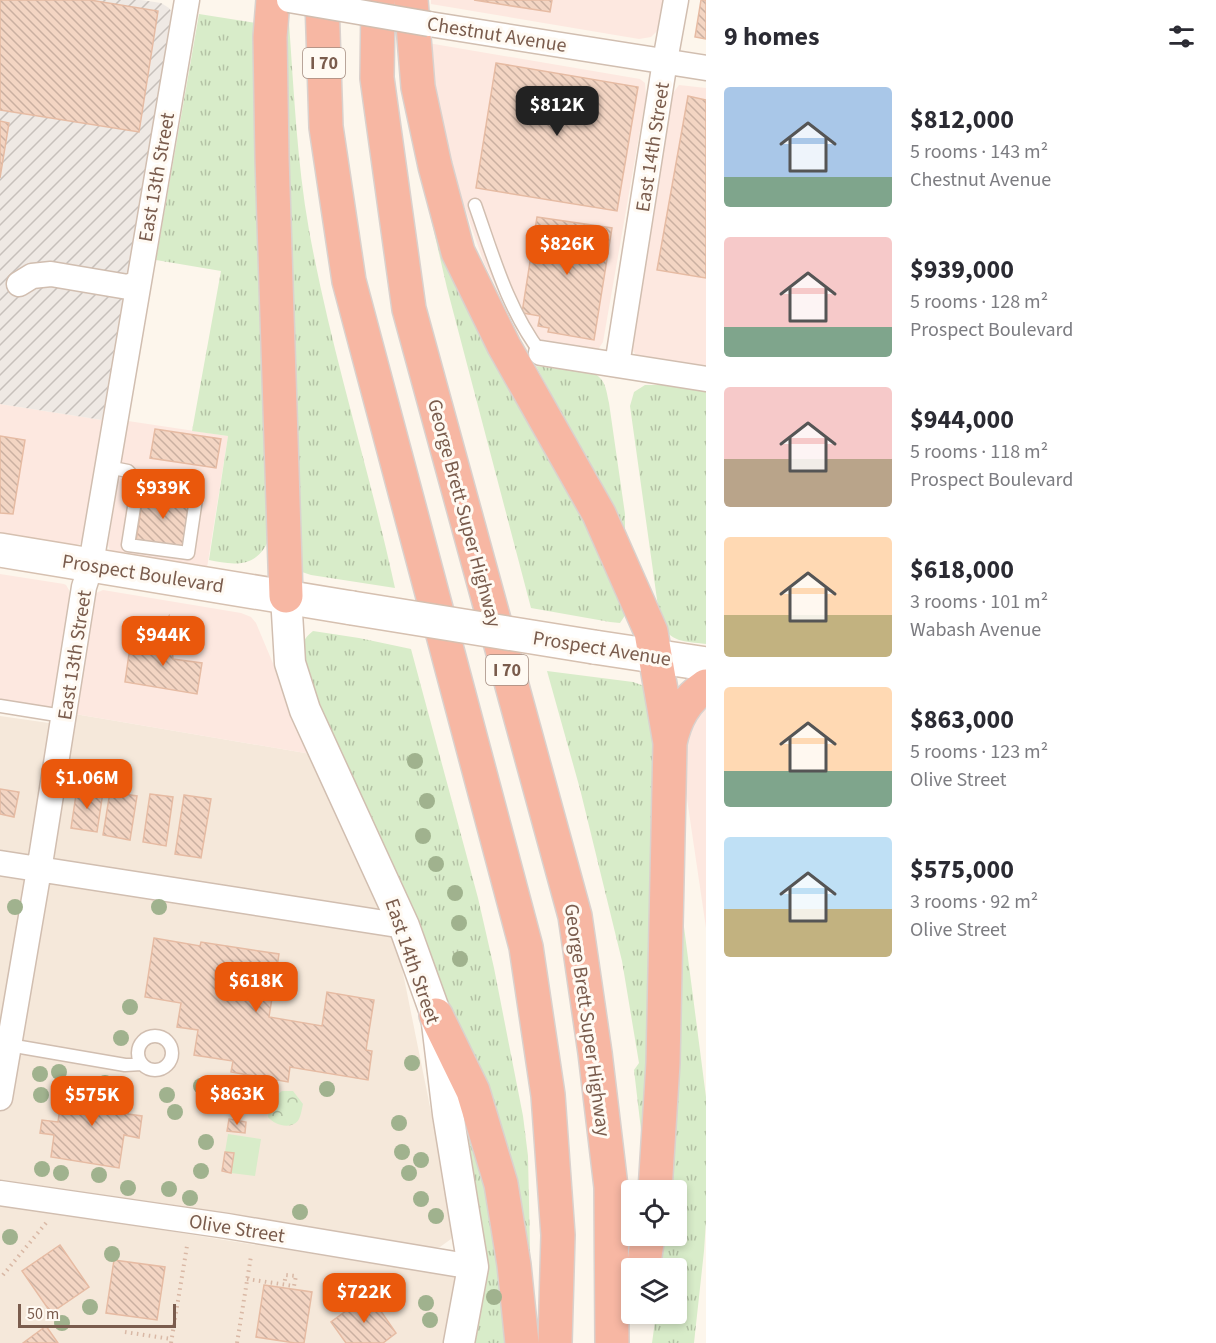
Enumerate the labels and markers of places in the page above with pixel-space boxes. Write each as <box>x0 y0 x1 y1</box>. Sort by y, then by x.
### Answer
pin: $812K <box>515 86 599 137</box>
pin: $826K <box>525 225 609 276</box>
pin: $939K <box>121 469 205 520</box>
pin: $944K <box>121 616 205 667</box>
pin: $1.06M <box>38 759 136 810</box>
pin: $618K <box>214 962 298 1013</box>
pin: $863K <box>195 1075 279 1126</box>
pin: $575K <box>50 1076 134 1127</box>
pin: $722K <box>322 1273 406 1324</box>

